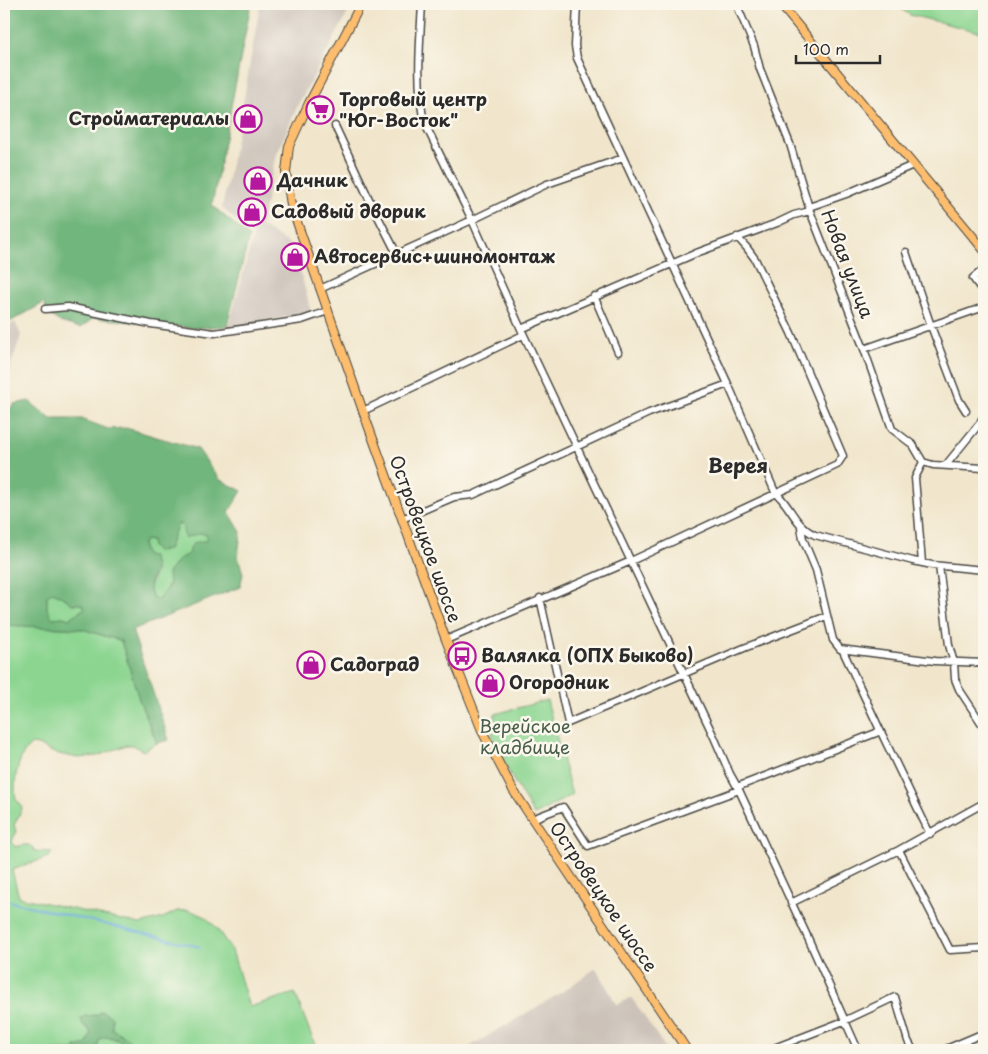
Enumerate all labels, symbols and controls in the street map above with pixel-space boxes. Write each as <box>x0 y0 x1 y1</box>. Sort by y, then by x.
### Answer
scale bar <box>796 32 879 64</box>
text: 100 m <box>803 37 849 60</box>
place label: Торговый центр "Юг-Восток" <box>339 85 487 133</box>
supermarket icon: Торговый центр "Юг-Восток" <box>305 95 335 125</box>
place label: Стройматериалы <box>68 104 229 131</box>
shop icon: Стройматериалы <box>233 104 263 134</box>
shop icon: Дачник <box>243 166 273 196</box>
place label: Дачник <box>276 166 348 193</box>
shop icon: Садовый дворик <box>237 197 267 227</box>
place label: Садовый дворик <box>271 197 426 224</box>
street label: Новая улица <box>815 205 882 322</box>
shop icon: Автосервис+шиномонтаж <box>280 242 310 272</box>
place label: Автосервис+шиномонтаж <box>314 242 556 269</box>
district label: Верея <box>708 450 768 480</box>
street label: Островецкое шоссе <box>384 451 469 626</box>
bus stop icon: Валялка (ОПХ Быково) <box>447 641 477 671</box>
place label: Валялка (ОПХ Быково) <box>481 641 694 668</box>
shop icon: Садоград <box>296 650 326 680</box>
place label: Садоград <box>330 650 420 677</box>
shop icon: Огородник <box>475 668 505 698</box>
place label: Огородник <box>509 668 610 695</box>
park label: Верейское кладбище <box>479 712 571 760</box>
street label: Островецкое шоссе <box>544 815 665 977</box>

